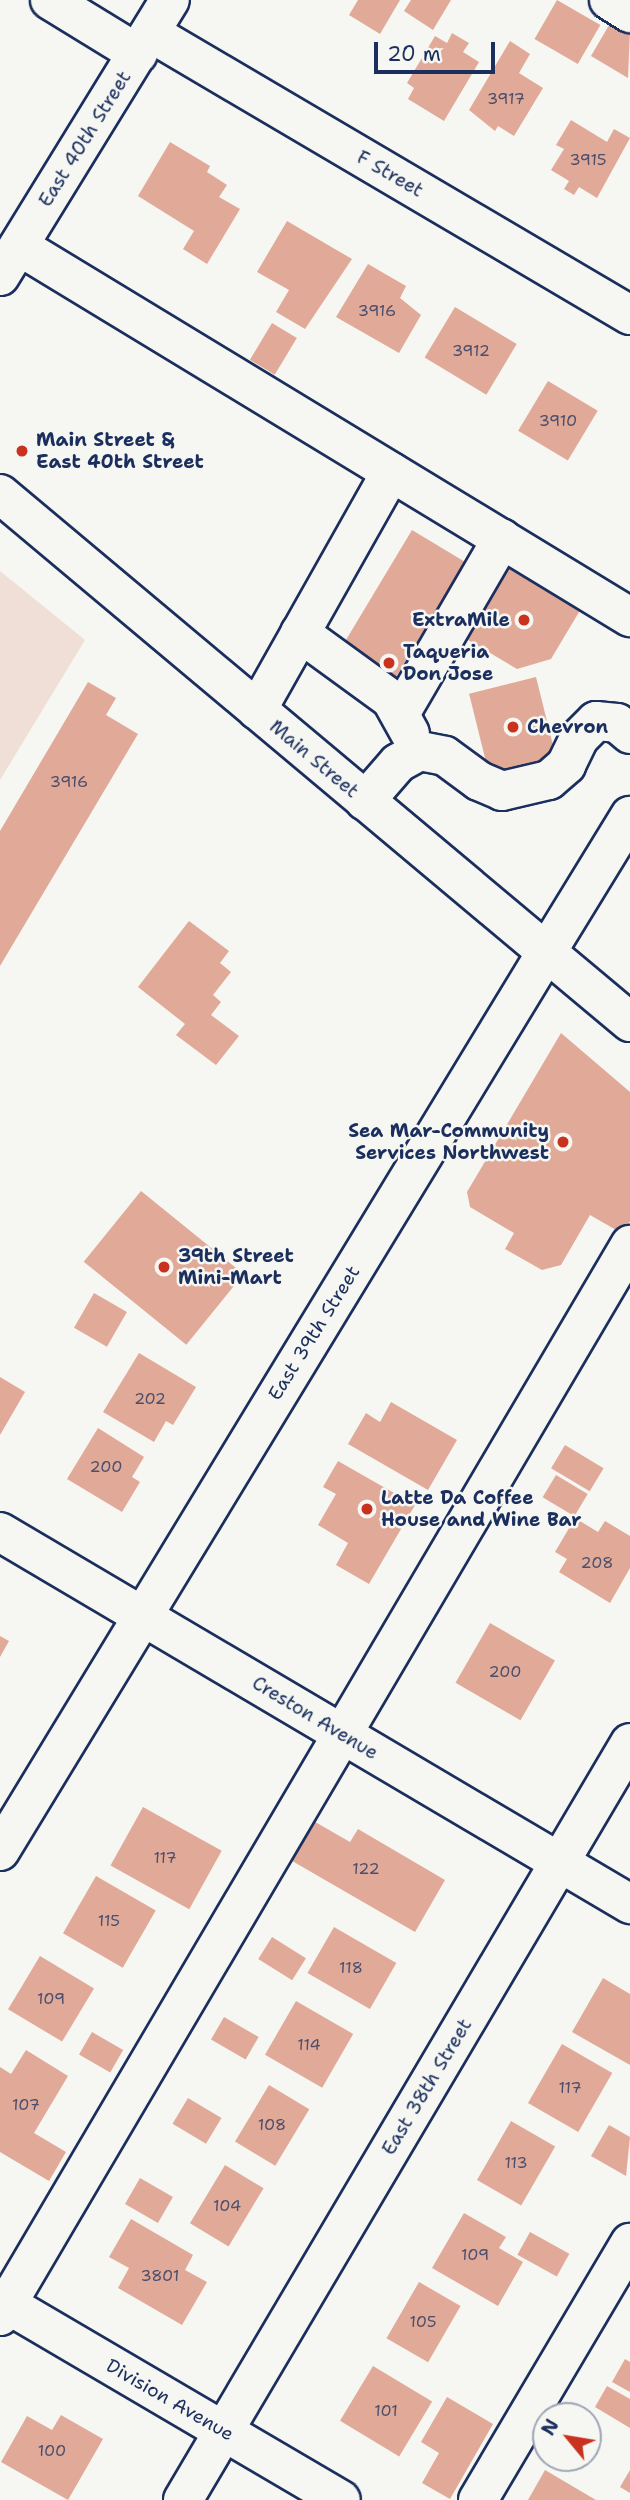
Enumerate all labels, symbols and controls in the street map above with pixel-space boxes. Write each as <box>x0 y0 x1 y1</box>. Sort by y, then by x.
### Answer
scale bar <box>378 28 499 72</box>
text: 20 m <box>387 40 441 68</box>
street label: East 40th Street <box>34 67 136 211</box>
house number: 3917 <box>487 89 525 109</box>
street label: F Street <box>353 146 427 202</box>
house number: 3915 <box>569 150 607 170</box>
house number: 3916 <box>358 301 396 321</box>
house number: 3912 <box>452 341 490 361</box>
house number: 3910 <box>539 411 577 431</box>
place label: Main Street & East 40th Street <box>36 429 204 473</box>
marker: Main Street & East 40th Street <box>14 443 30 459</box>
place label: ExtraMile <box>412 609 510 631</box>
marker: ExtraMile <box>516 612 532 628</box>
place label: Taqueria Don Jose <box>403 641 493 685</box>
marker: Taqueria Don Jose <box>381 655 397 671</box>
street label: Main Street <box>265 715 363 803</box>
place label: Chevron <box>527 716 608 738</box>
marker: Chevron <box>505 719 521 735</box>
house number: 3916 <box>50 772 88 792</box>
place label: Sea Mar-Community Services Northwest <box>348 1120 549 1164</box>
marker: Sea Mar-Community Services Northwest <box>555 1134 571 1150</box>
place label: 39th Street Mini-Mart <box>178 1245 294 1289</box>
marker: 39th Street Mini-Mart <box>156 1259 172 1275</box>
street label: East 39th Street <box>263 1261 365 1405</box>
house number: 202 <box>134 1389 166 1409</box>
house number: 200 <box>90 1457 122 1477</box>
place label: Latte Da Coffee House and Wine Bar <box>381 1487 581 1531</box>
marker: Latte Da Coffee House and Wine Bar <box>359 1501 375 1517</box>
house number: 208 <box>581 1553 613 1573</box>
house number: 200 <box>489 1662 521 1682</box>
street label: Creston Avenue <box>248 1671 382 1765</box>
house number: 117 <box>153 1848 177 1868</box>
house number: 122 <box>352 1859 380 1879</box>
house number: 115 <box>98 1911 120 1931</box>
house number: 118 <box>339 1958 363 1978</box>
house number: 109 <box>37 1989 65 2009</box>
street label: East 38th Street <box>377 2015 477 2159</box>
house number: 114 <box>297 2035 321 2055</box>
house number: 117 <box>558 2078 582 2098</box>
house number: 107 <box>12 2095 40 2115</box>
house number: 108 <box>258 2115 286 2135</box>
house number: 113 <box>504 2153 528 2173</box>
house number: 104 <box>213 2196 241 2216</box>
house number: 109 <box>461 2245 489 2265</box>
house number: 3801 <box>140 2266 180 2286</box>
house number: 105 <box>409 2312 437 2332</box>
street label: Division Avenue <box>102 2354 238 2446</box>
house number: 101 <box>374 2401 398 2421</box>
north arrow <box>532 2402 602 2472</box>
text: N <box>536 2414 565 2440</box>
house number: 100 <box>38 2441 66 2461</box>

